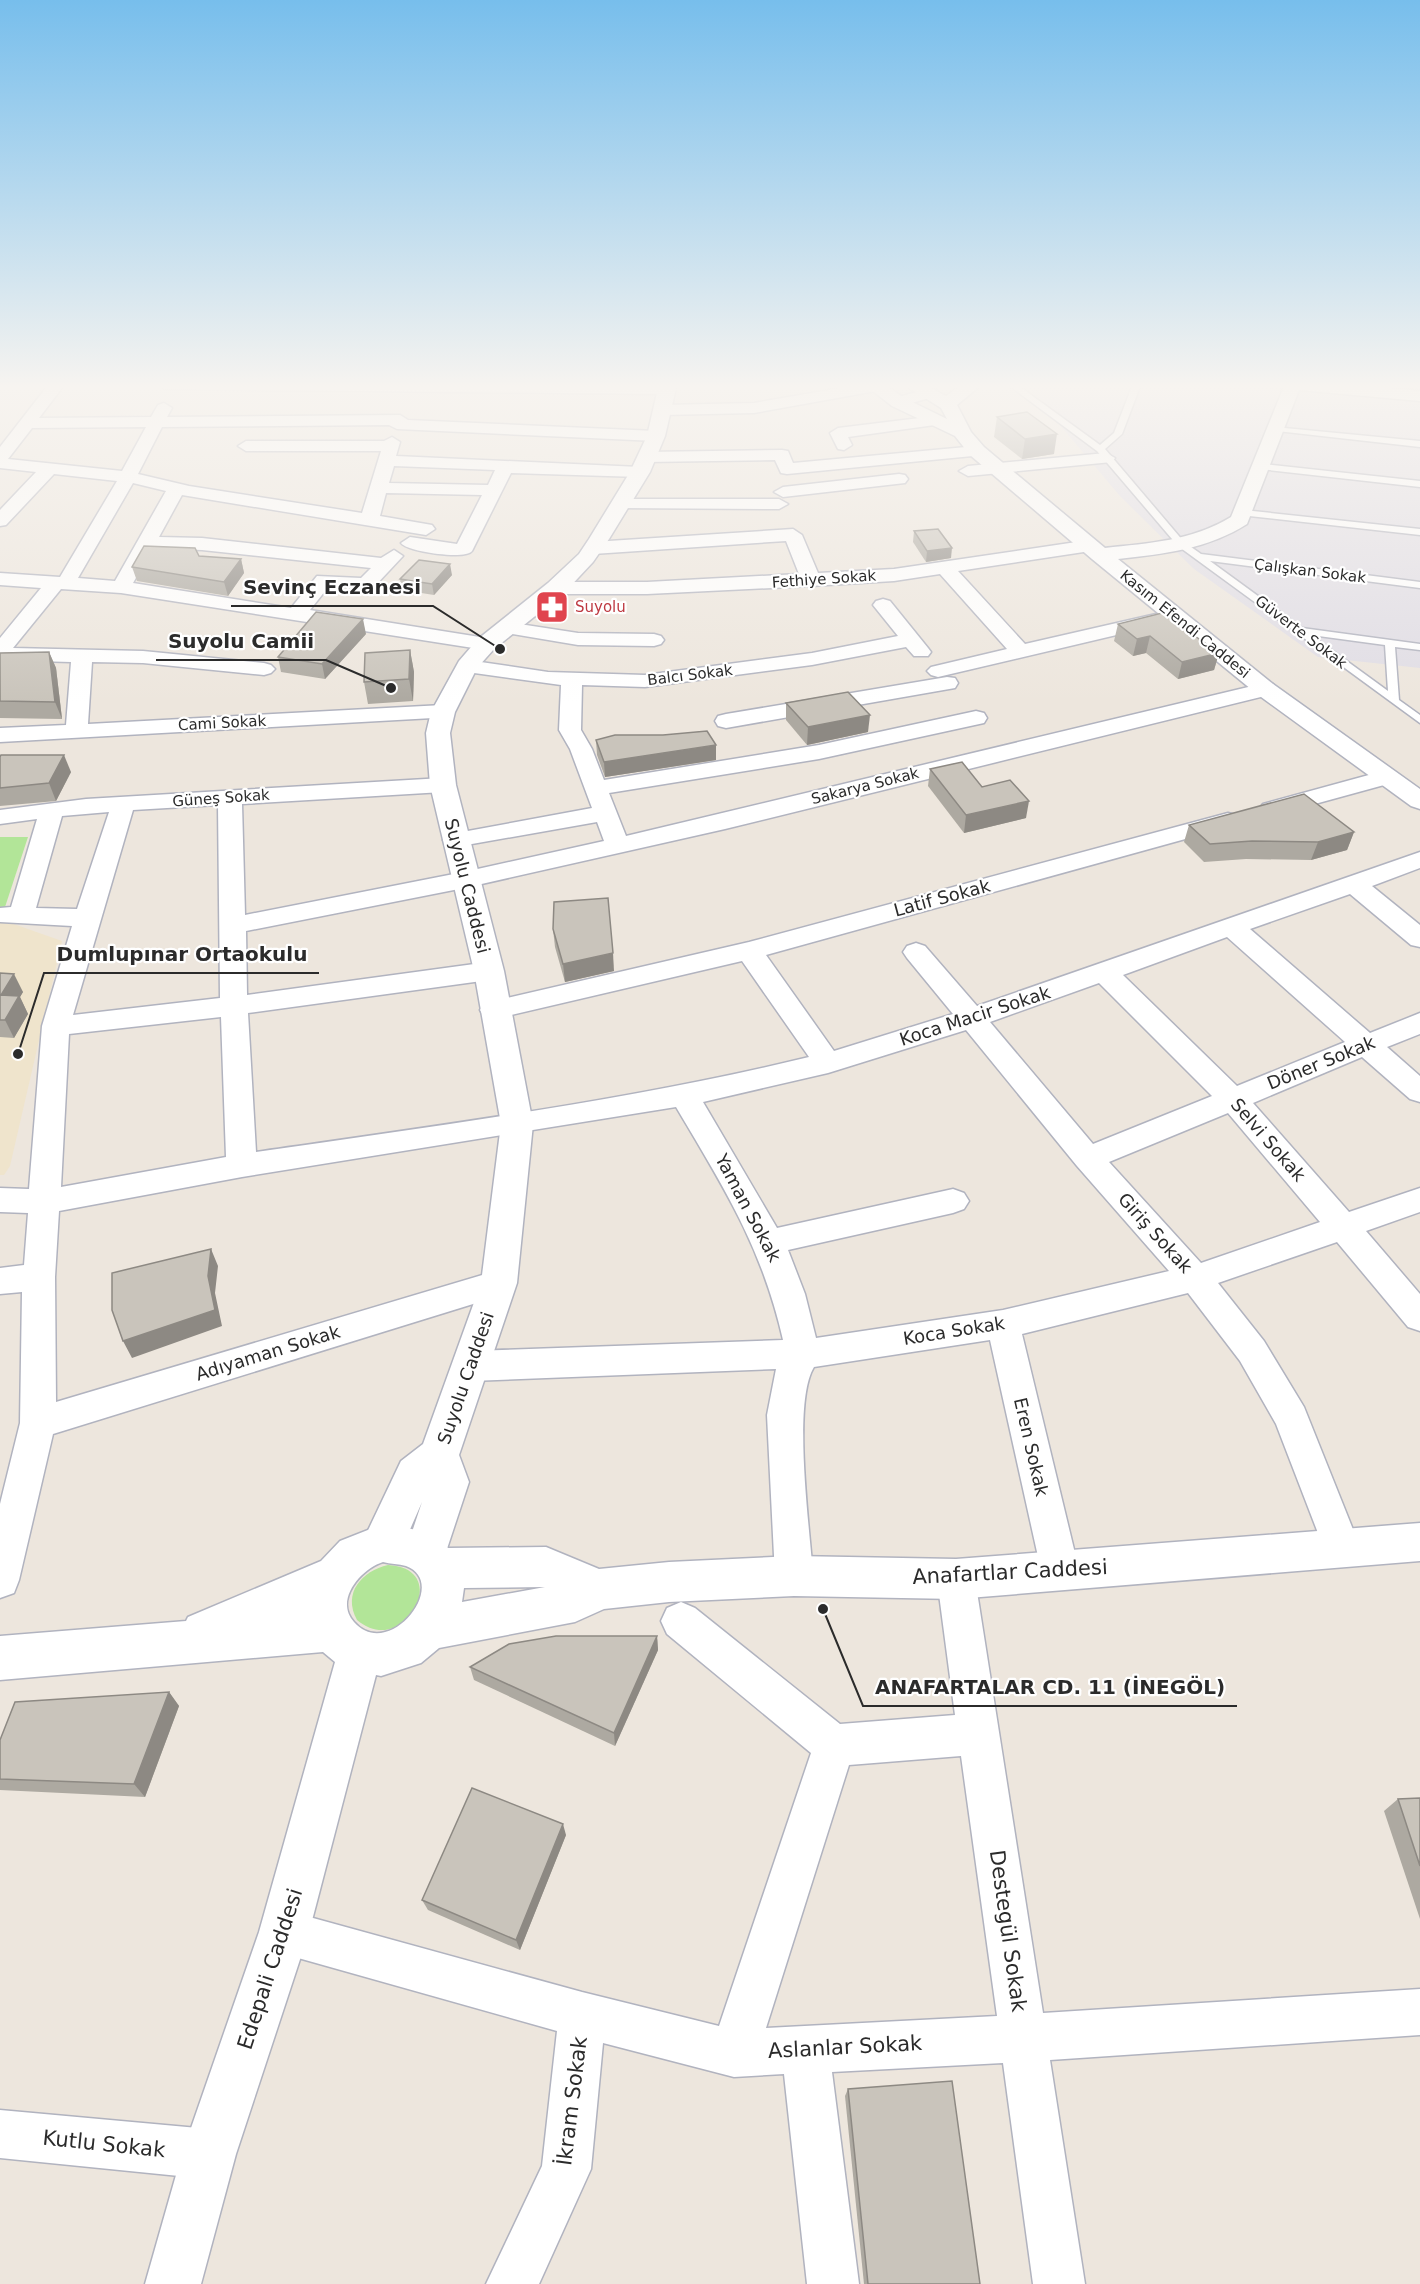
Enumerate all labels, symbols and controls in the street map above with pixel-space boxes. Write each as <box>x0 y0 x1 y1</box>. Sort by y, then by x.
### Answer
street label: Çalışkan Sokak <box>1253 555 1367 587</box>
street label: Fethiye Sokak <box>771 566 877 592</box>
street label: Kasım Efendi Caddesi <box>1116 566 1254 682</box>
callout: Sevinç Eczanesi <box>231 568 433 606</box>
text: Sevinç Eczanesi <box>243 575 421 599</box>
pharmacy icon: Suyolu <box>534 589 570 625</box>
street label: Güverte Sokak <box>1252 592 1351 673</box>
place label: Suyolu <box>575 598 626 616</box>
callout: Suyolu Camii <box>156 622 326 660</box>
text: Suyolu Camii <box>168 629 314 653</box>
street label: Balcı Sokak <box>646 661 734 689</box>
street label: Cami Sokak <box>177 712 267 734</box>
street label: Sakarya Sokak <box>809 764 921 808</box>
street label: Güneş Sokak <box>172 786 271 810</box>
street label: Suyolu Caddesi <box>441 816 494 956</box>
street label: Latif Sokak <box>891 874 993 920</box>
callout: Dumlupınar Ortaokulu <box>44 935 319 973</box>
text: Dumlupınar Ortaokulu <box>57 942 307 966</box>
street label: Koca Macir Sokak <box>897 981 1053 1050</box>
street label: Döner Sokak <box>1264 1031 1378 1094</box>
street label: Selvi Sokak <box>1227 1094 1310 1186</box>
street label: Yaman Sokak <box>711 1149 786 1266</box>
street label: Giriş Sokak <box>1114 1188 1197 1277</box>
street label: Suyolu Caddesi <box>433 1309 498 1447</box>
street label: Koca Sokak <box>902 1312 1007 1349</box>
street label: Adıyaman Sokak <box>193 1320 343 1384</box>
street label: Eren Sokak <box>1010 1396 1053 1499</box>
street label: Anafartlar Caddesi <box>912 1555 1108 1589</box>
callout: ANAFARTALAR CD. 11 (İNEGÖL) <box>863 1668 1237 1706</box>
text: ANAFARTALAR CD. 11 (İNEGÖL) <box>875 1675 1225 1699</box>
street label: Destegül Sokak <box>985 1848 1031 2014</box>
street label: Edepali Caddesi <box>233 1885 307 2053</box>
street label: Aslanlar Sokak <box>767 2031 924 2063</box>
street label: İkram Sokak <box>551 2034 592 2167</box>
street label: Kutlu Sokak <box>42 2126 167 2162</box>

